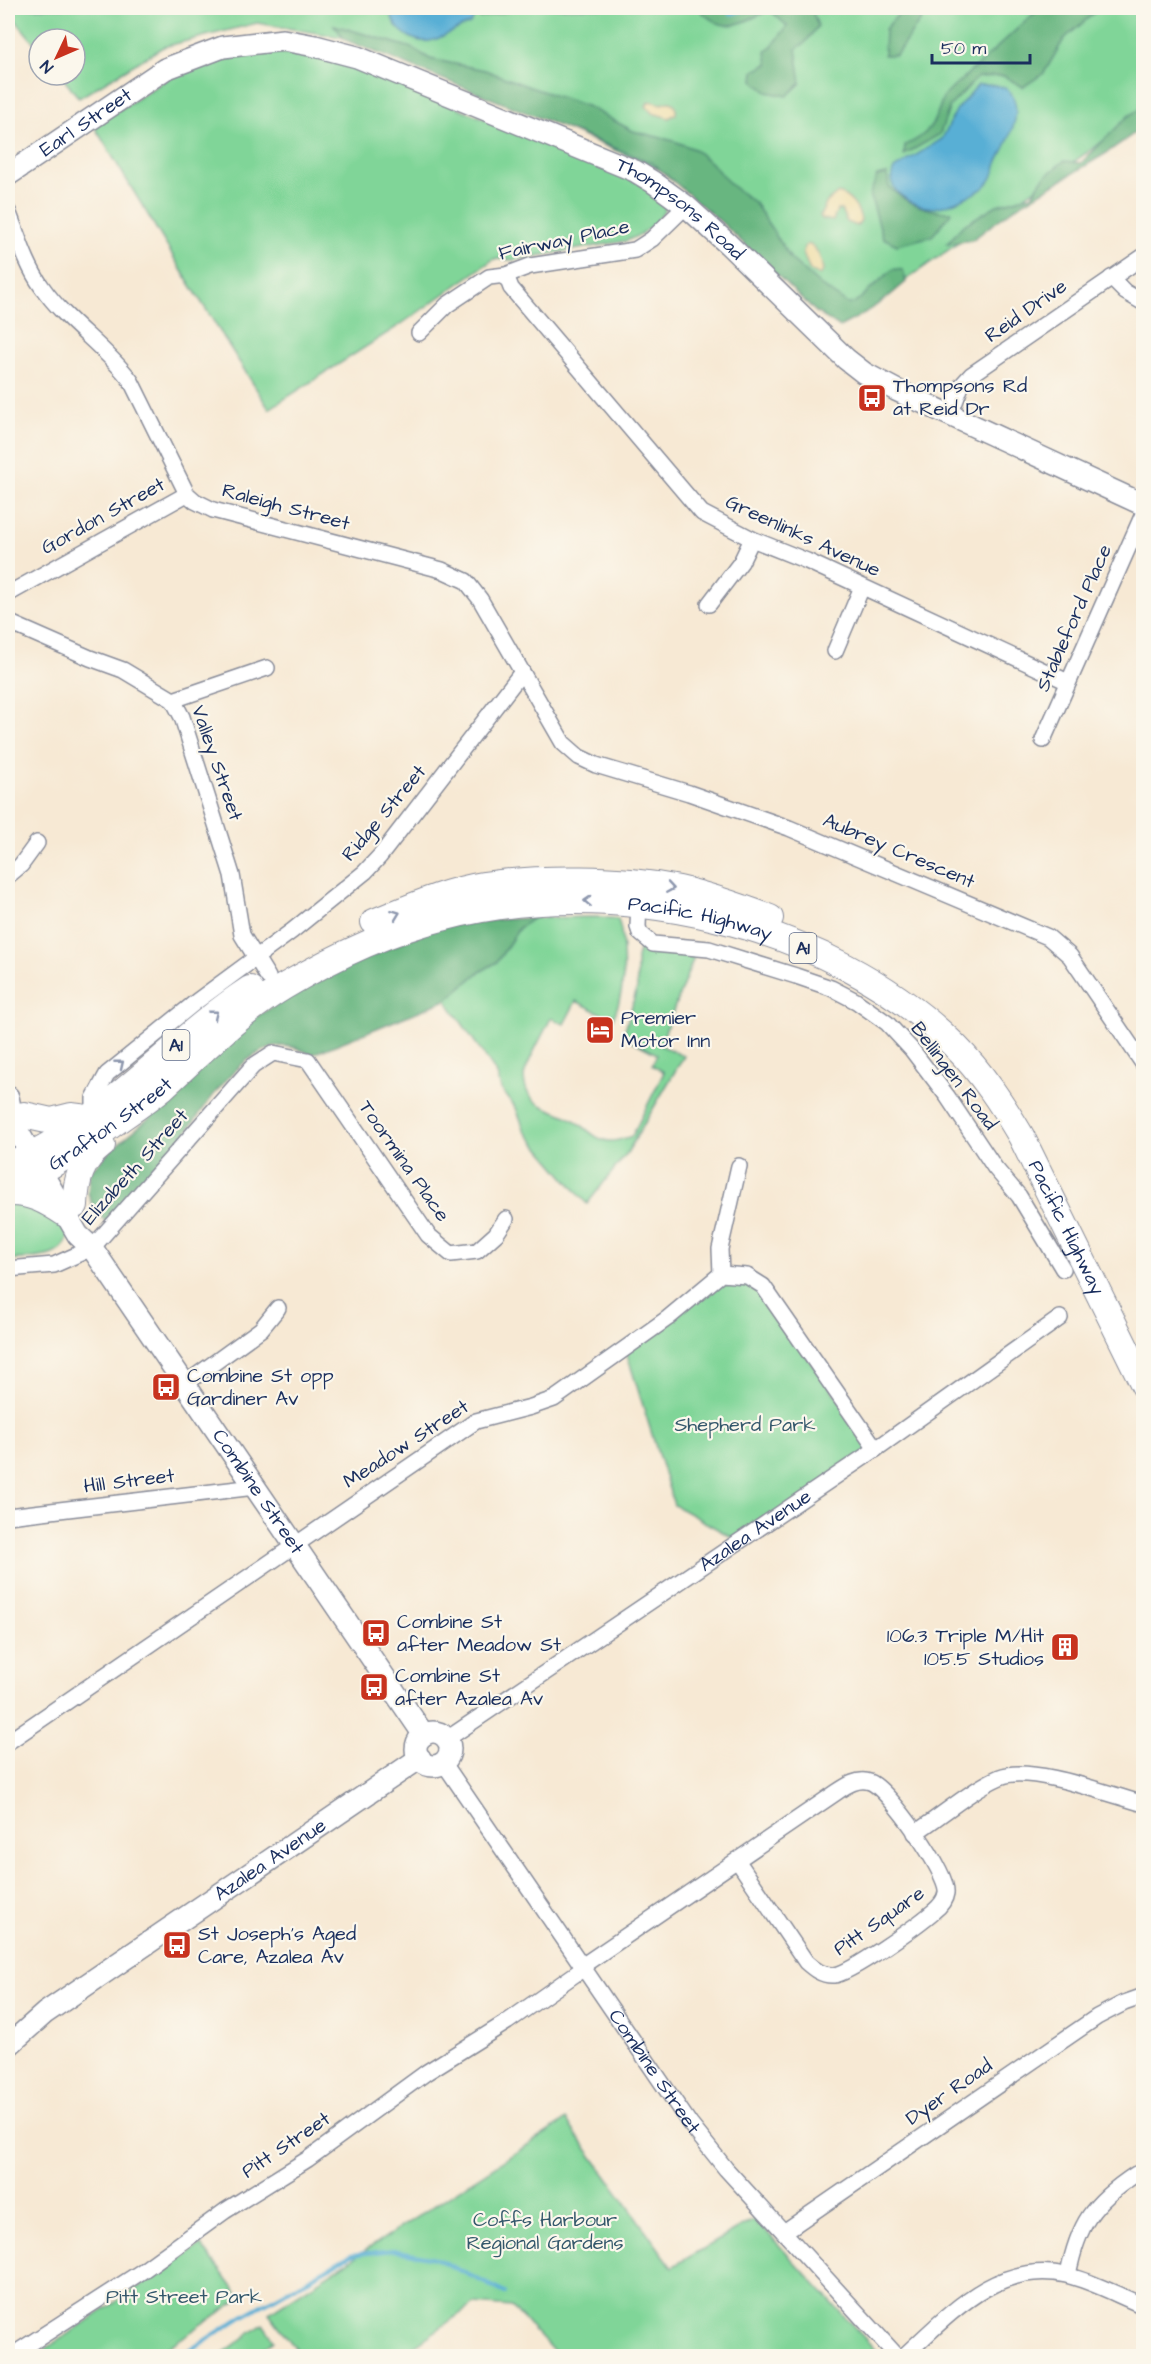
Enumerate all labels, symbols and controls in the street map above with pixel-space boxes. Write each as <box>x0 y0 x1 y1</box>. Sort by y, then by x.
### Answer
north arrow <box>27 27 87 87</box>
scale bar <box>932 27 1030 65</box>
text: 50 m <box>941 36 986 61</box>
text: N <box>36 55 58 78</box>
street label: Earl Street <box>34 81 138 164</box>
street label: Thompsons Road <box>612 151 751 267</box>
street label: Fairway Place <box>496 212 632 268</box>
street label: Reid Drive <box>979 272 1073 350</box>
place label: Thompsons Rd at Reid Dr <box>893 372 1027 423</box>
bus stop icon: Thompsons Rd at Reid Dr <box>856 382 888 414</box>
street label: Gordon Street <box>36 470 170 562</box>
street label: Raleigh Street <box>219 476 353 538</box>
street label: Greenlinks Avenue <box>721 488 885 584</box>
street label: Stableford Place <box>1029 540 1119 696</box>
street label: Valley Street <box>183 701 250 825</box>
street label: Ridge Street <box>335 759 434 868</box>
street label: Aubrey Crescent <box>818 806 979 897</box>
one-way arrow <box>665 881 674 893</box>
street label: Pacific Highway <box>627 890 776 949</box>
one-way arrow <box>583 895 592 908</box>
one-way arrow <box>390 908 401 921</box>
road number: A1 <box>790 933 816 963</box>
place label: Premier Motor Inn <box>621 1004 710 1055</box>
one-way arrow <box>208 1011 219 1022</box>
hotel icon: Premier Motor Inn <box>584 1014 616 1046</box>
street label: Bellingen Road <box>903 1016 1004 1137</box>
road number: A1 <box>162 1030 190 1060</box>
one-way arrow <box>113 1060 124 1071</box>
street label: Grafton Street <box>43 1071 179 1178</box>
street label: Toormina Place <box>352 1095 456 1227</box>
street label: Elizabeth Street <box>75 1103 195 1231</box>
street label: Pacific Highway <box>1021 1156 1111 1300</box>
place label: Combine St opp Gardiner Av <box>187 1362 334 1413</box>
bus stop icon: Combine St opp Gardiner Av <box>150 1371 182 1403</box>
street label: Meadow Street <box>338 1393 474 1495</box>
park label: Shepherd Park <box>675 1411 815 1439</box>
street label: Combine Street <box>205 1424 311 1560</box>
street label: Hill Street <box>82 1462 176 1500</box>
street label: Azalea Avenue <box>693 1483 817 1579</box>
place label: Combine St after Meadow St <box>397 1608 561 1659</box>
bus stop icon: Combine St after Meadow St <box>360 1617 392 1649</box>
place label: 106.3 Triple M/Hit 105.5 Studios <box>887 1622 1044 1673</box>
building icon: 106.3 Triple M/Hit 105.5 Studios <box>1049 1631 1081 1663</box>
place label: Combine St after Azalea Av <box>395 1662 544 1713</box>
bus stop icon: Combine St after Azalea Av <box>358 1671 390 1703</box>
street label: Azalea Avenue <box>209 1812 332 1908</box>
street label: Pitt Square <box>828 1879 930 1963</box>
place label: St Joseph's Aged Care, Azalea Av <box>198 1920 356 1971</box>
bus stop icon: St Joseph's Aged Care, Azalea Av <box>161 1929 193 1961</box>
street label: Combine Street <box>602 2004 707 2140</box>
street label: Dyer Road <box>900 2052 998 2133</box>
street label: Pitt Street <box>236 2105 336 2185</box>
park label: Coffs Harbour Regional Gardens <box>466 2206 624 2258</box>
park label: Pitt Street Park <box>106 2283 262 2311</box>

